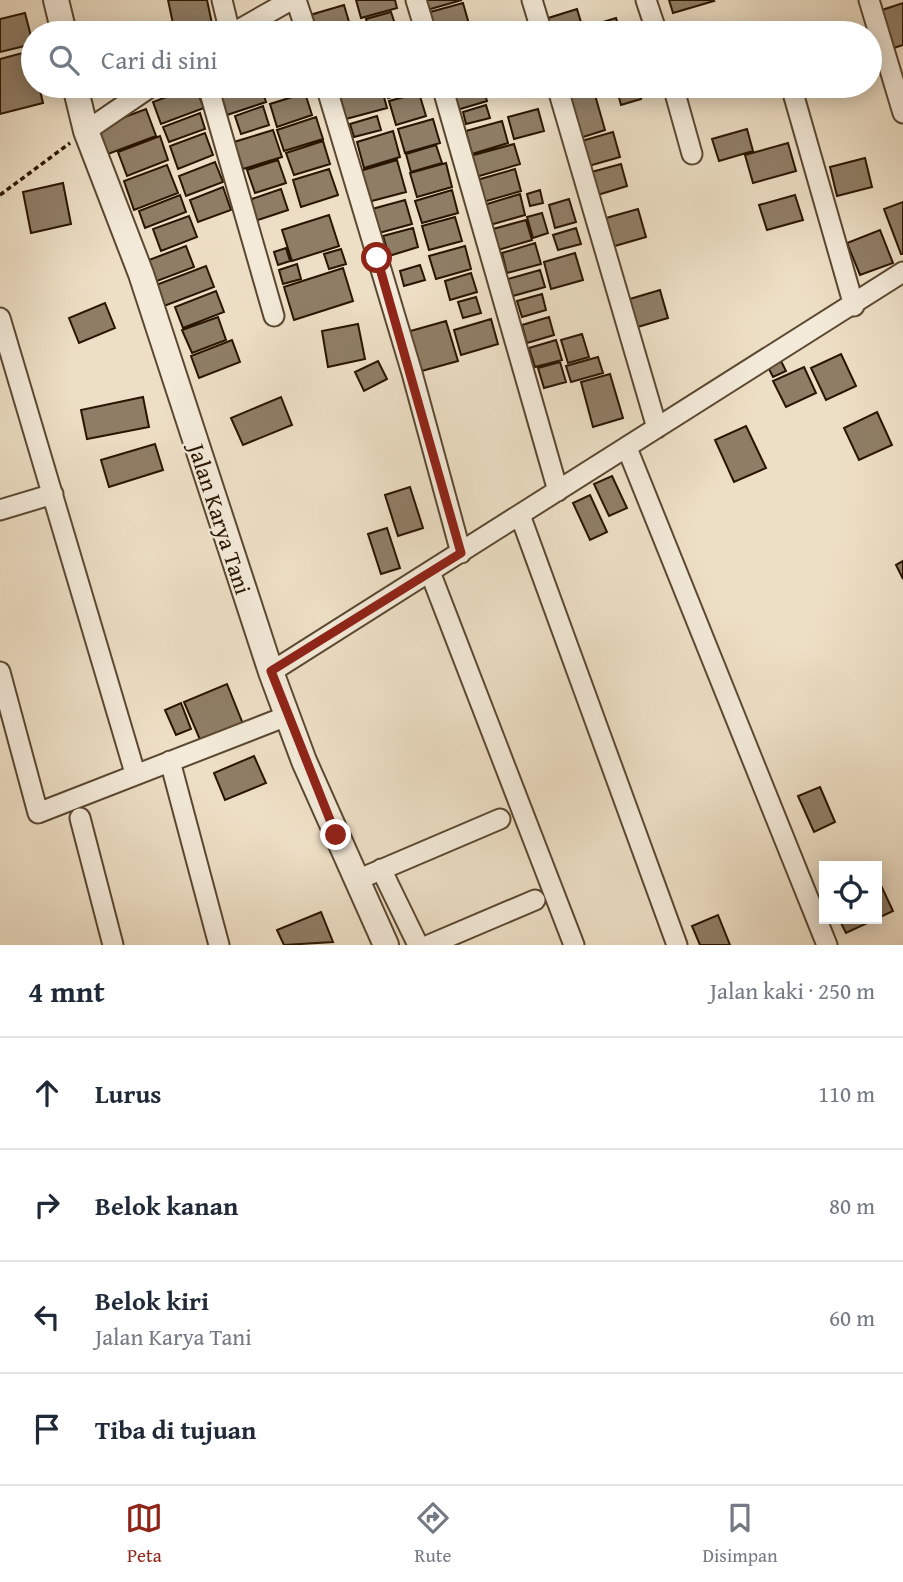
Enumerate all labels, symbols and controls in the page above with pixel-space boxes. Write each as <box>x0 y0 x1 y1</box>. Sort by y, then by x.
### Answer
search box <box>21 21 882 98</box>
text: Cari di sini <box>101 40 218 79</box>
icon: search <box>45 41 83 79</box>
route start <box>361 242 392 273</box>
street label: Jalan Karya Tani <box>180 436 260 598</box>
route end <box>320 819 351 850</box>
map controls <box>819 861 882 924</box>
button: locate <box>819 861 882 924</box>
text: 4 mnt <box>28 969 105 1013</box>
text: Jalan kaki · 250 m <box>710 974 875 1007</box>
icon: ahead <box>28 1074 66 1112</box>
text: Lurus <box>95 1074 161 1113</box>
text: 110 m <box>818 1077 875 1110</box>
icon: right <box>28 1186 66 1224</box>
text: Belok kanan <box>95 1186 238 1225</box>
text: 80 m <box>829 1189 875 1222</box>
text: Belok kiri <box>95 1281 209 1320</box>
icon: left <box>28 1298 66 1336</box>
text: 60 m <box>829 1301 875 1334</box>
text: Jalan Karya Tani <box>95 1320 252 1353</box>
icon: arrive <box>28 1410 66 1448</box>
text: Tiba di tujuan <box>95 1410 256 1449</box>
tab: Peta <box>125 1499 163 1569</box>
tab: Rute <box>414 1499 452 1569</box>
tab: Disimpan <box>702 1499 778 1569</box>

